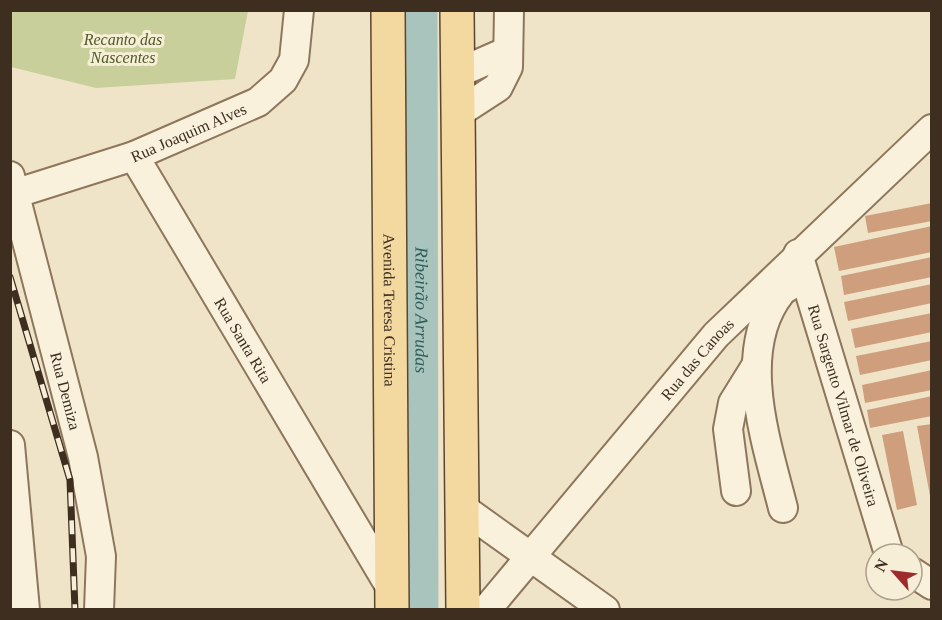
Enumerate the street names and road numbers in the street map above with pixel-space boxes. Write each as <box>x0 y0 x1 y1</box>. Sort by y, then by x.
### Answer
street label: Rua Joaquim Alves <box>128 100 249 165</box>
street label: Avenida Teresa Cristina <box>380 233 399 387</box>
street label: Rua Santa Rita <box>211 295 275 386</box>
street label: Rua Sargento Vilmar de Oliveira <box>805 302 882 508</box>
street label: Rua das Canoas <box>657 315 737 403</box>
street label: Rua Demiza <box>47 350 84 432</box>

